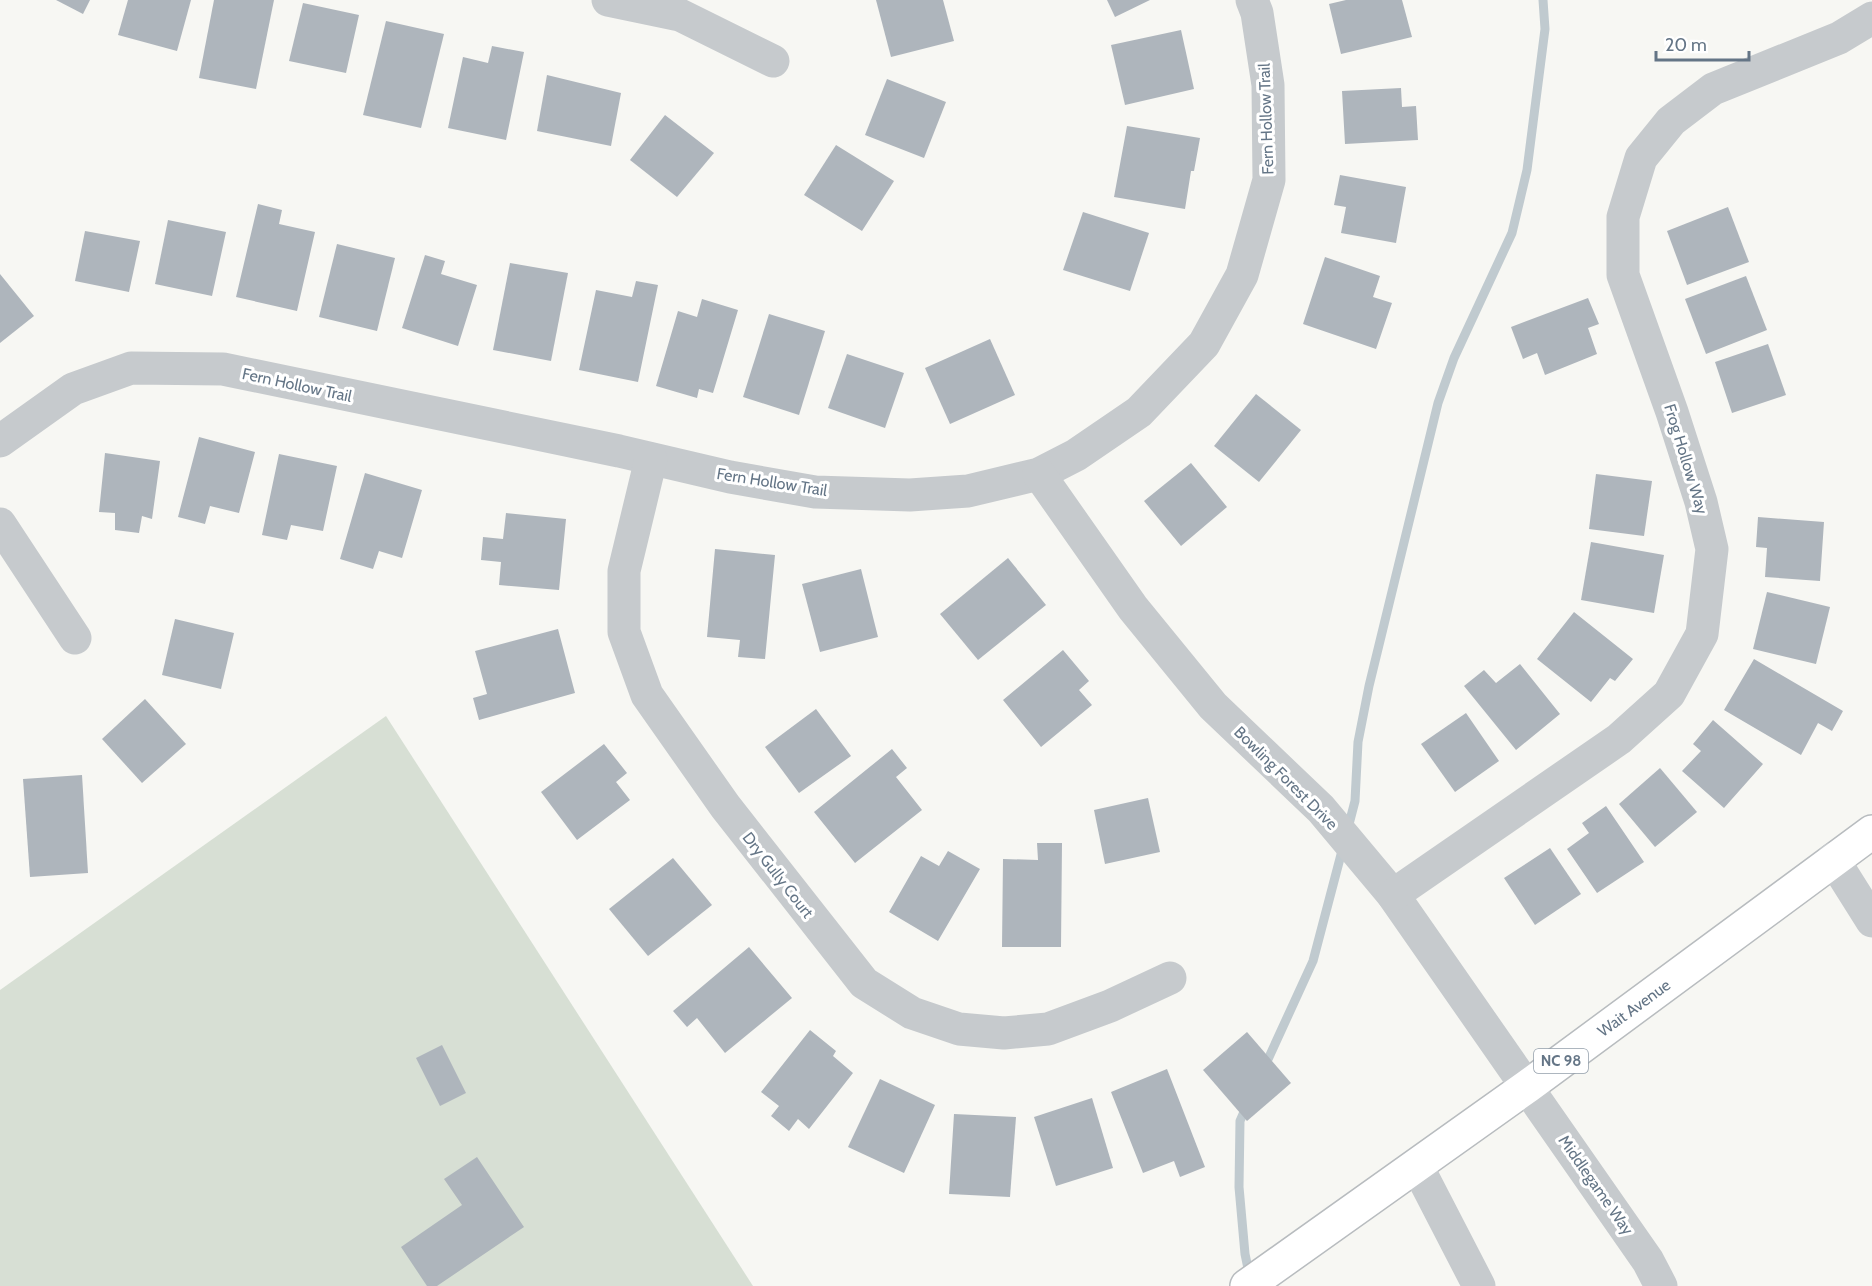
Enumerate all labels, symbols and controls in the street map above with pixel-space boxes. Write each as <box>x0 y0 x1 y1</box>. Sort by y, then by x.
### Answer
scale bar <box>1656 24 1749 62</box>
text: 20 m <box>1665 34 1707 56</box>
street label: Fern Hollow Trail <box>1255 63 1277 175</box>
street label: Fern Hollow Trail <box>240 364 354 406</box>
street label: Frog Hollow Way <box>1660 402 1712 516</box>
street label: Fern Hollow Trail <box>715 464 829 500</box>
street label: Bowling Forest Drive <box>1230 722 1342 834</box>
street label: Dry Gully Court <box>739 828 818 922</box>
street label: Wait Avenue <box>1594 975 1674 1041</box>
road number: NC 98 <box>1534 1049 1588 1073</box>
street label: Middlegame Way <box>1555 1132 1637 1238</box>

